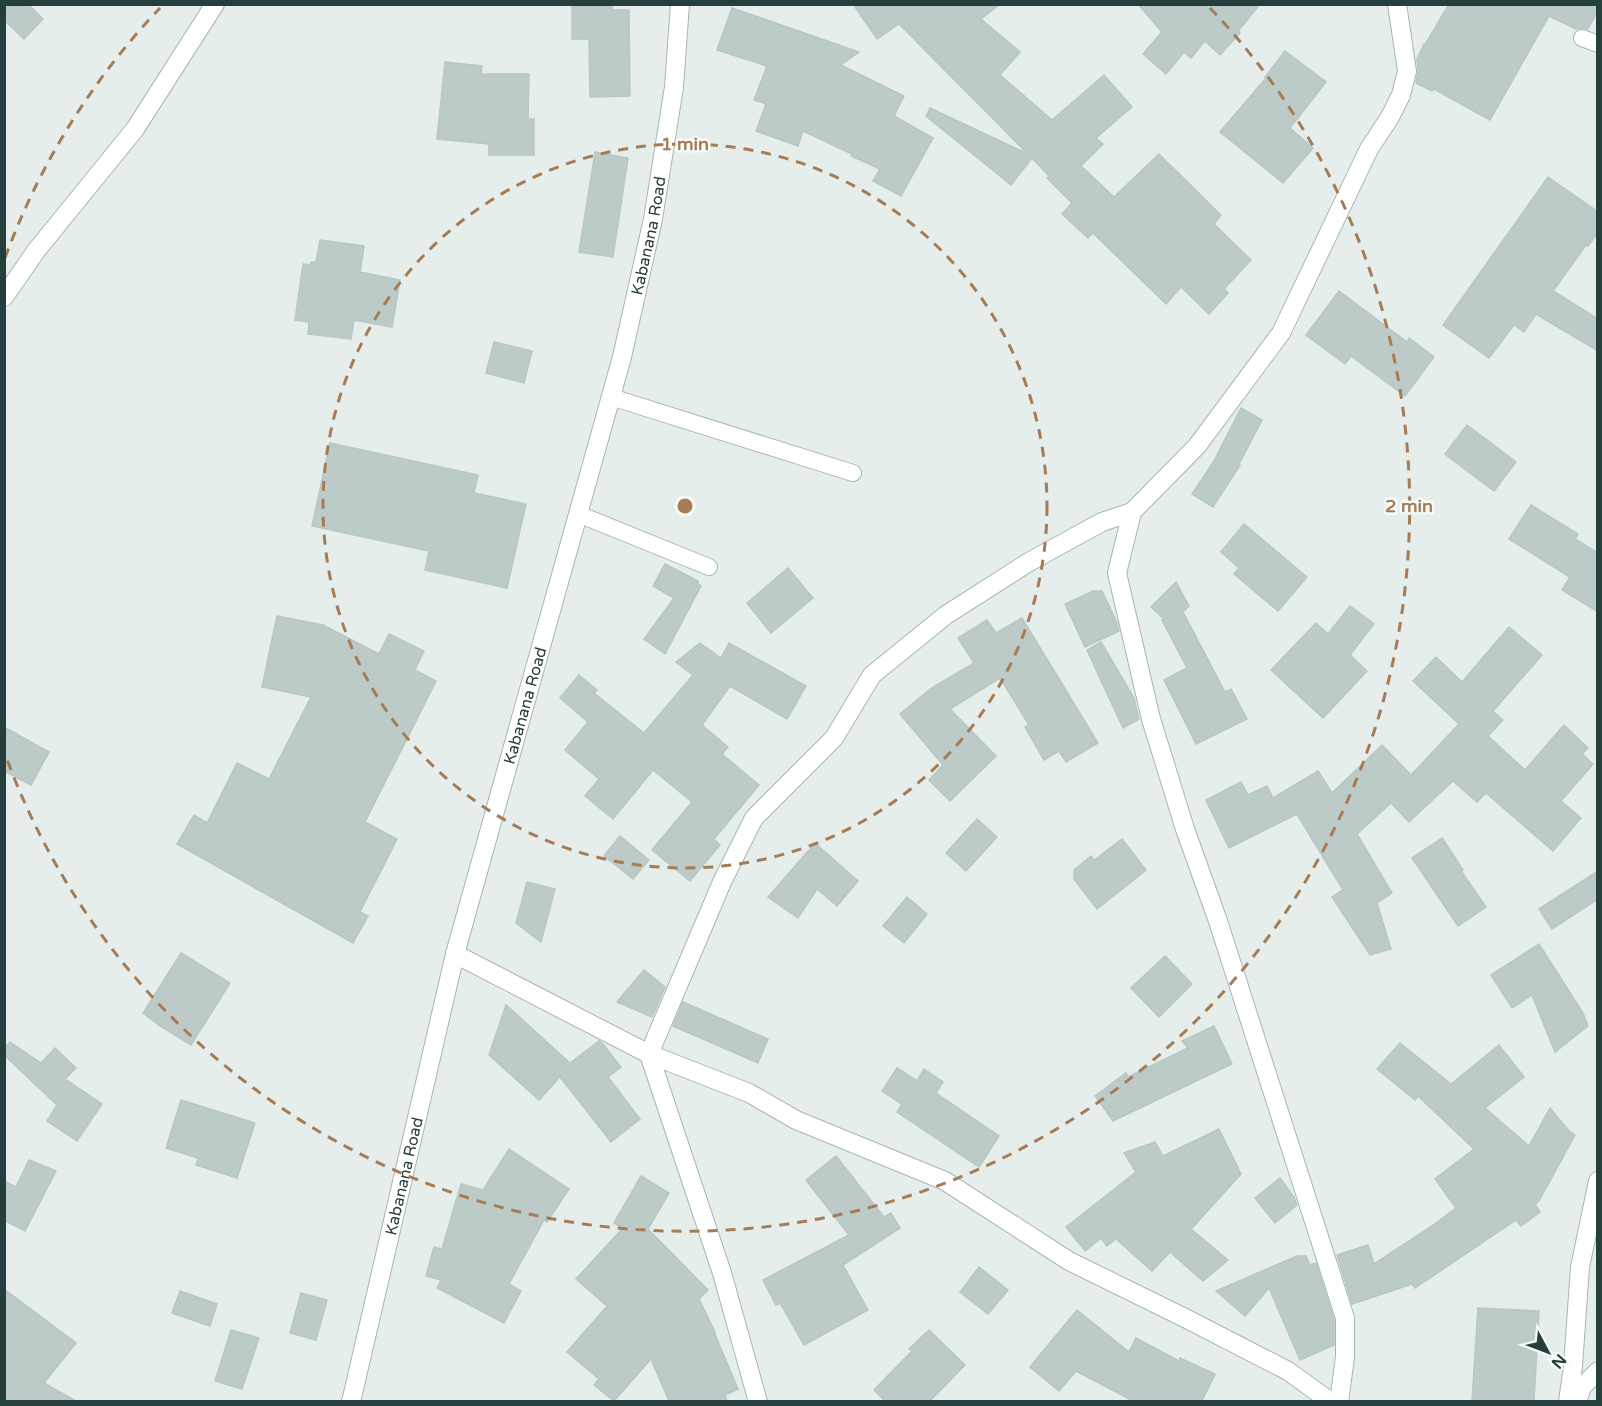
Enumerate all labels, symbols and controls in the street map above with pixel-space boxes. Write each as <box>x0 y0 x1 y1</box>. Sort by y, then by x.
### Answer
text: 1 min <box>661 133 709 155</box>
street label: Kabanana Road <box>627 175 671 297</box>
text: 2 min <box>1385 495 1433 517</box>
centre of rings <box>675 496 695 516</box>
street label: Kabanana Road <box>500 645 551 767</box>
street label: Kabanana Road <box>381 1115 428 1237</box>
north arrow <box>1518 1322 1578 1382</box>
text: N <box>1547 1350 1570 1373</box>

